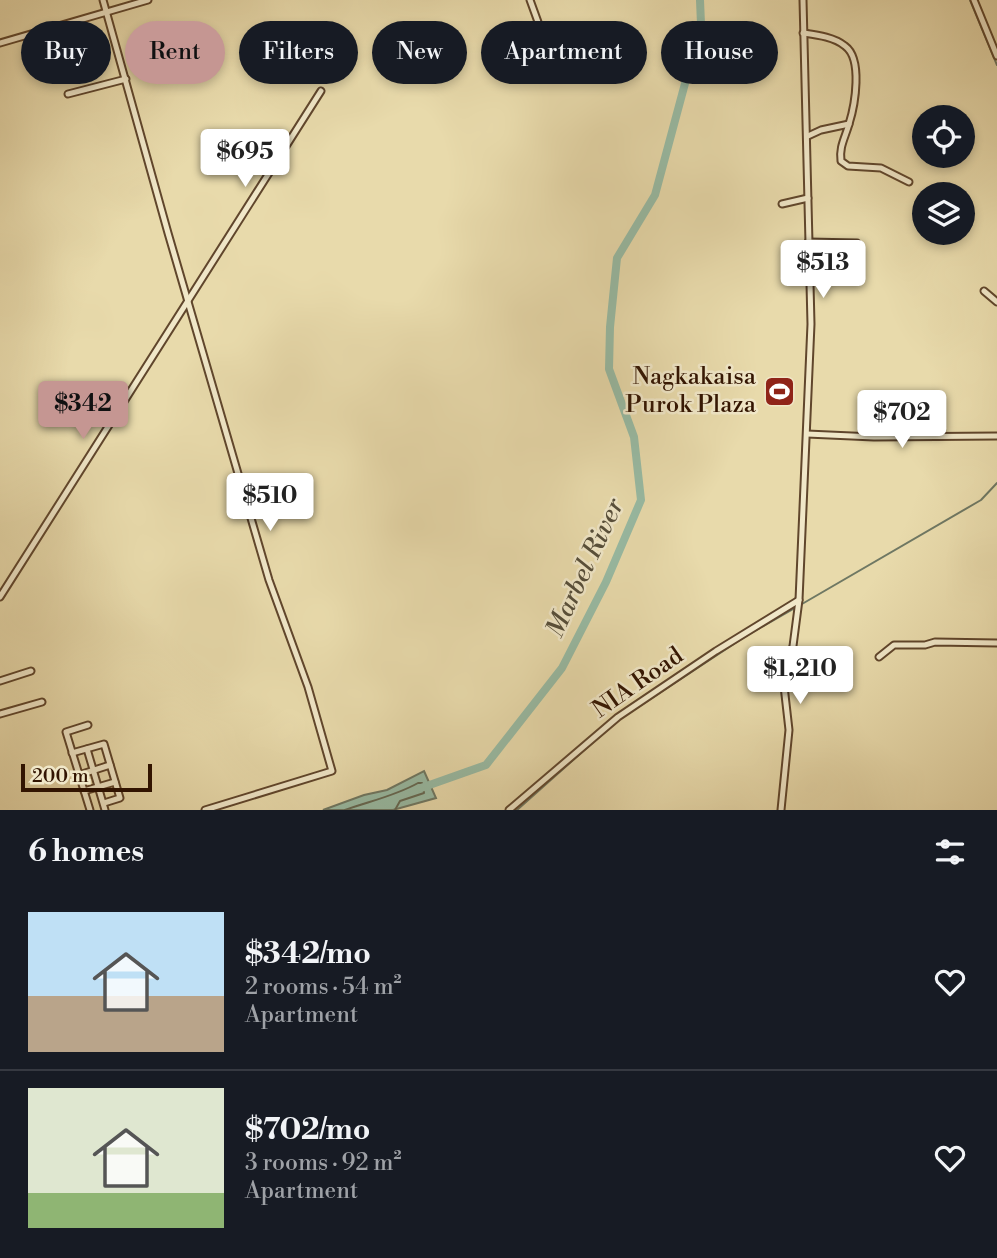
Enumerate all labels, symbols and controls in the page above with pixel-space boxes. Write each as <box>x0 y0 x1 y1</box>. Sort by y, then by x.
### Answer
chip: Buy <box>21 21 111 84</box>
chip: Rent <box>125 21 225 84</box>
chip: Filters <box>239 21 358 84</box>
chip: New <box>372 21 467 84</box>
chip: Apartment <box>481 21 647 84</box>
chip: House <box>661 21 778 84</box>
map controls <box>912 105 975 245</box>
button: locate <box>912 105 975 168</box>
pin: $695 <box>204 130 286 189</box>
text: $695 <box>217 138 273 166</box>
button: layers <box>912 182 975 245</box>
pin: $513 <box>782 240 864 300</box>
text: $513 <box>797 249 849 277</box>
place label: Nagkakaisa Purok Plaza <box>625 362 757 420</box>
sports icon: Nagkakaisa Purok Plaza <box>762 374 796 408</box>
pin: $342 <box>42 382 124 441</box>
text: $342 <box>54 390 112 418</box>
pin: $702 <box>861 391 943 450</box>
text: $702 <box>873 399 931 427</box>
pin: $510 <box>229 474 311 533</box>
text: $510 <box>243 482 297 510</box>
water label: Marbel River <box>539 493 632 643</box>
street label: NIA Road <box>587 641 690 725</box>
pin: $1,210 <box>743 646 857 706</box>
text: $1,210 <box>763 655 837 683</box>
scale bar <box>21 761 152 793</box>
text: 200 m <box>32 764 89 788</box>
text: 6 homes <box>28 833 144 871</box>
icon: filters <box>931 833 969 871</box>
text: $342/mo <box>245 935 371 973</box>
icon: home <box>84 940 168 1024</box>
icon: heart <box>931 963 969 1001</box>
text: 2 rooms · 54 m² <box>245 973 402 1001</box>
text: Apartment <box>245 1001 358 1029</box>
text: $702/mo <box>245 1111 370 1149</box>
icon: home <box>84 1116 168 1200</box>
icon: heart <box>931 1139 969 1177</box>
text: 3 rooms · 92 m² <box>245 1149 401 1177</box>
text: Apartment <box>245 1177 358 1205</box>

